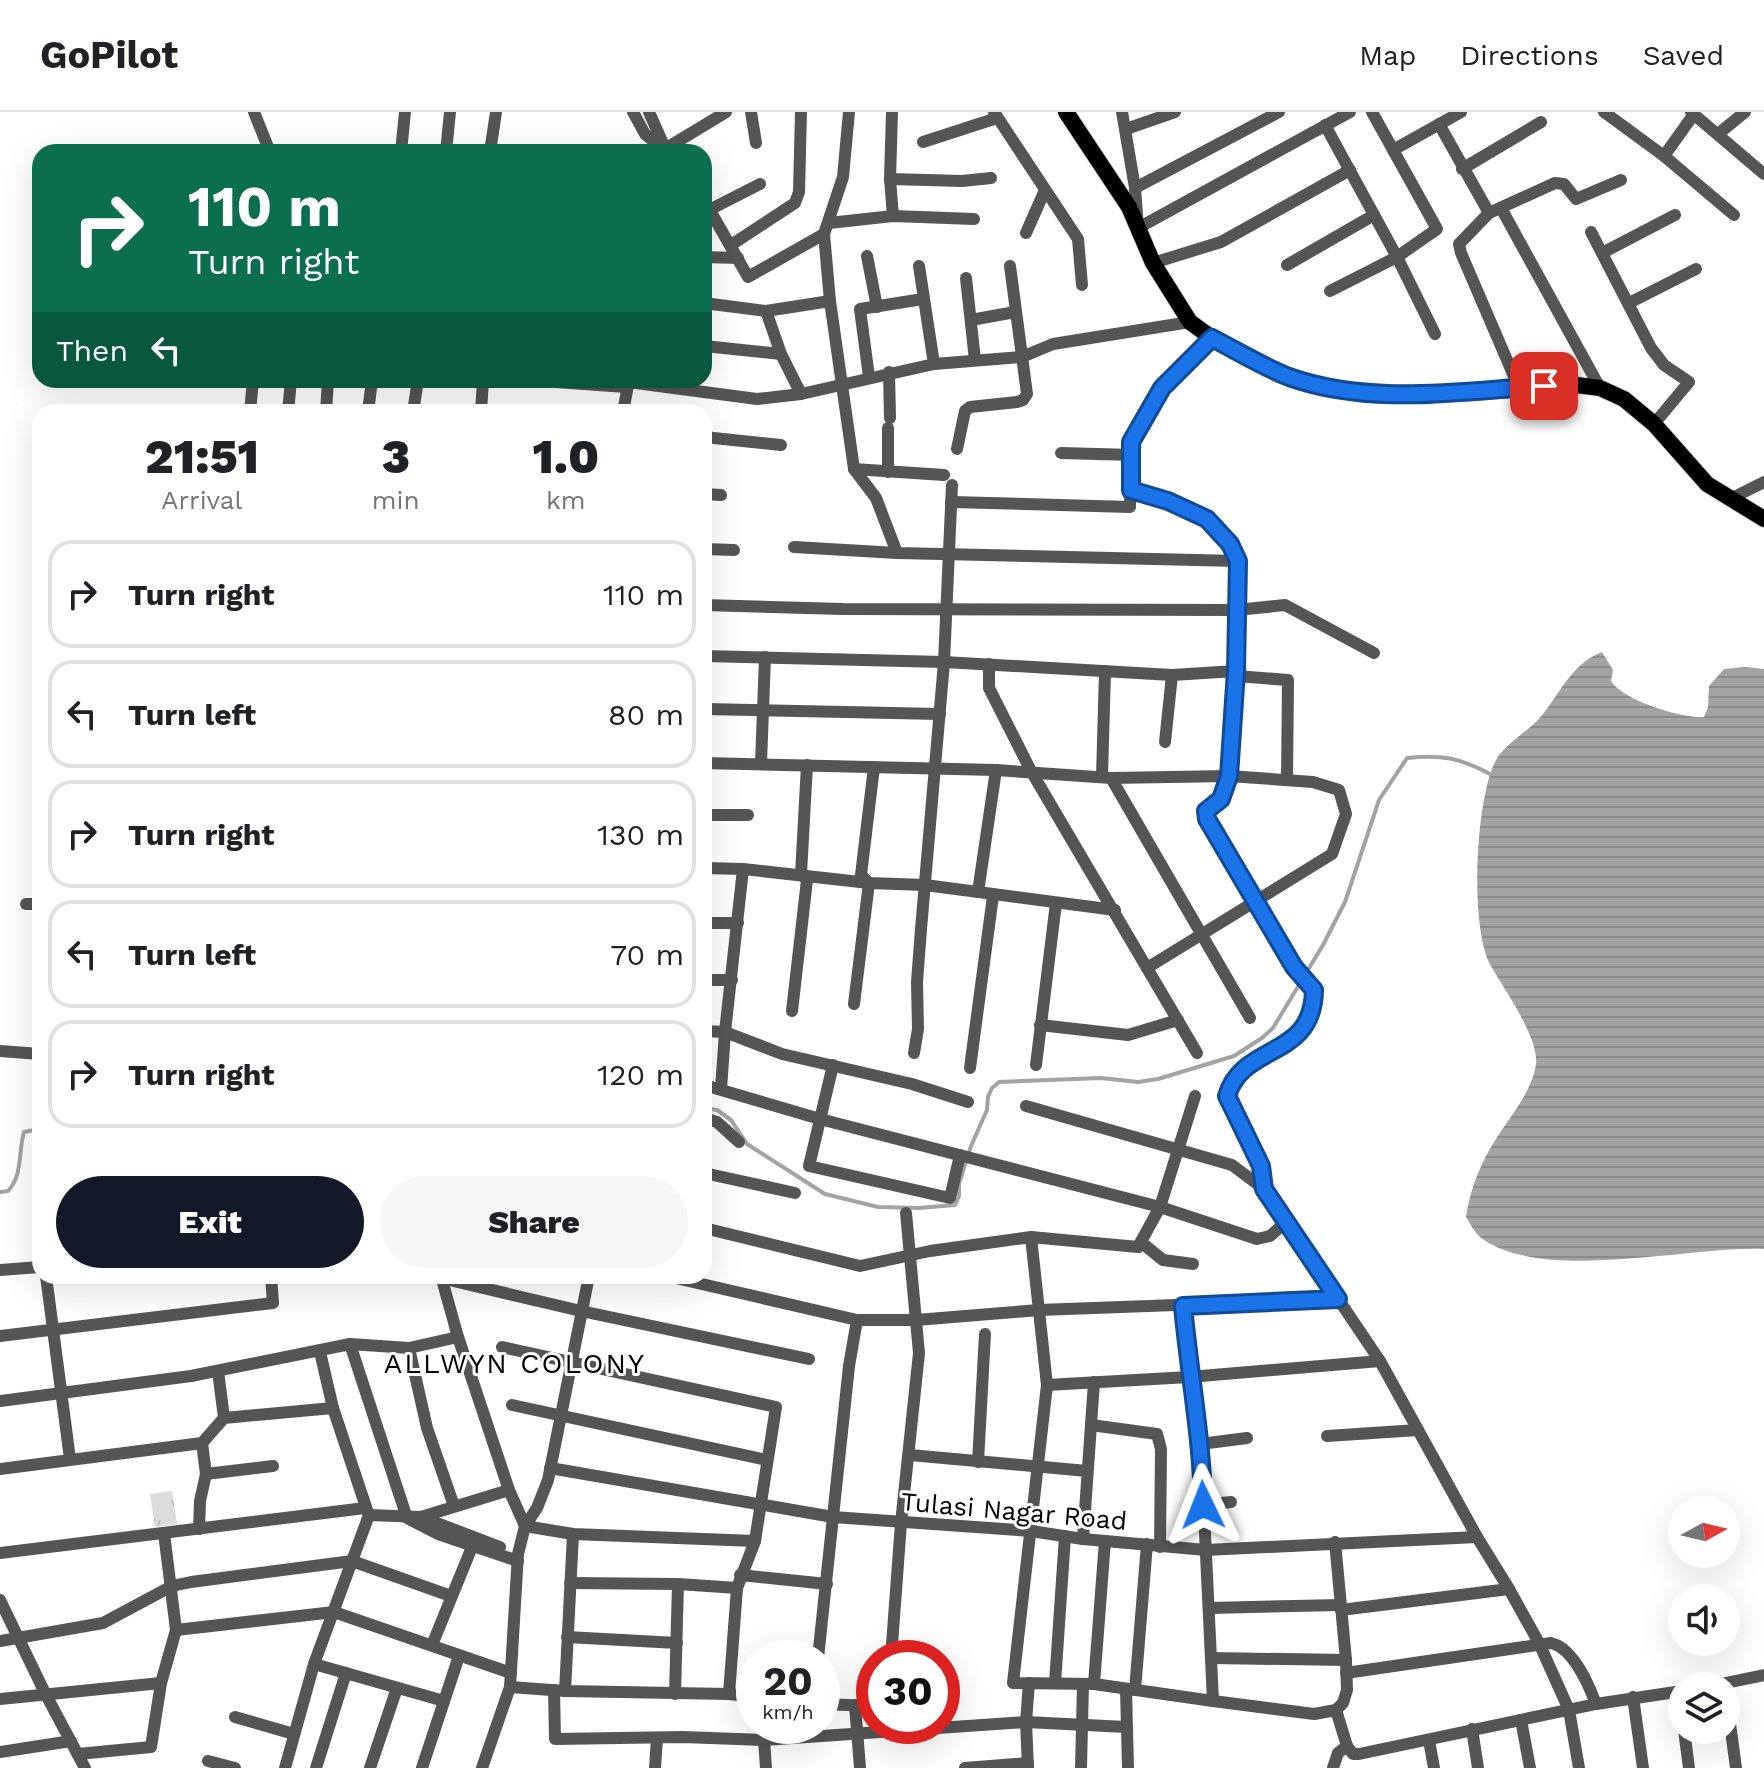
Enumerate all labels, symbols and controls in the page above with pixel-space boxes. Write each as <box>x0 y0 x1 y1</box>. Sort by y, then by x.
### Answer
text: GoPilot <box>40 33 178 77</box>
text: Map <box>1359 39 1416 72</box>
text: Directions <box>1460 39 1599 72</box>
text: Saved <box>1643 39 1724 72</box>
text: 110 m <box>188 174 341 240</box>
icon: right <box>56 176 160 280</box>
text: Turn right <box>188 241 359 283</box>
icon: left <box>144 328 188 372</box>
text: Then <box>56 333 128 368</box>
pin <box>1510 352 1578 420</box>
icon: arrive <box>1522 364 1566 408</box>
text: 21:51 <box>145 428 259 485</box>
text: 3 <box>381 428 410 485</box>
text: 1.0 <box>532 428 599 485</box>
text: Arrival <box>161 485 242 515</box>
text: min <box>372 485 420 515</box>
text: km <box>546 485 586 515</box>
icon: right <box>60 572 104 616</box>
text: Turn right <box>128 577 274 612</box>
text: 110 m <box>603 577 684 612</box>
icon: left <box>60 692 104 736</box>
text: Turn left <box>128 697 256 732</box>
text: 80 m <box>608 697 684 732</box>
icon: right <box>60 812 104 856</box>
text: Turn right <box>128 817 274 852</box>
text: 130 m <box>597 817 684 852</box>
icon: left <box>60 932 104 976</box>
text: Turn left <box>128 937 256 972</box>
text: 70 m <box>610 937 684 972</box>
icon: right <box>60 1052 104 1096</box>
text: Turn right <box>128 1057 274 1092</box>
text: 120 m <box>597 1057 684 1092</box>
button: Exit <box>56 1176 364 1268</box>
button: Share <box>380 1176 688 1268</box>
district label: ALLWYN COLONY <box>384 1347 646 1380</box>
position arrow <box>1161 1463 1245 1547</box>
street label: Tulasi Nagar Road <box>900 1486 1128 1536</box>
north arrow <box>1668 1496 1740 1568</box>
map controls <box>1668 1496 1740 1744</box>
button: sound <box>1668 1584 1740 1656</box>
speed limit sign: 30 <box>856 1640 960 1744</box>
text: 20 <box>763 1658 813 1705</box>
button: layers <box>1668 1672 1740 1744</box>
text: km/h <box>762 1700 814 1724</box>

